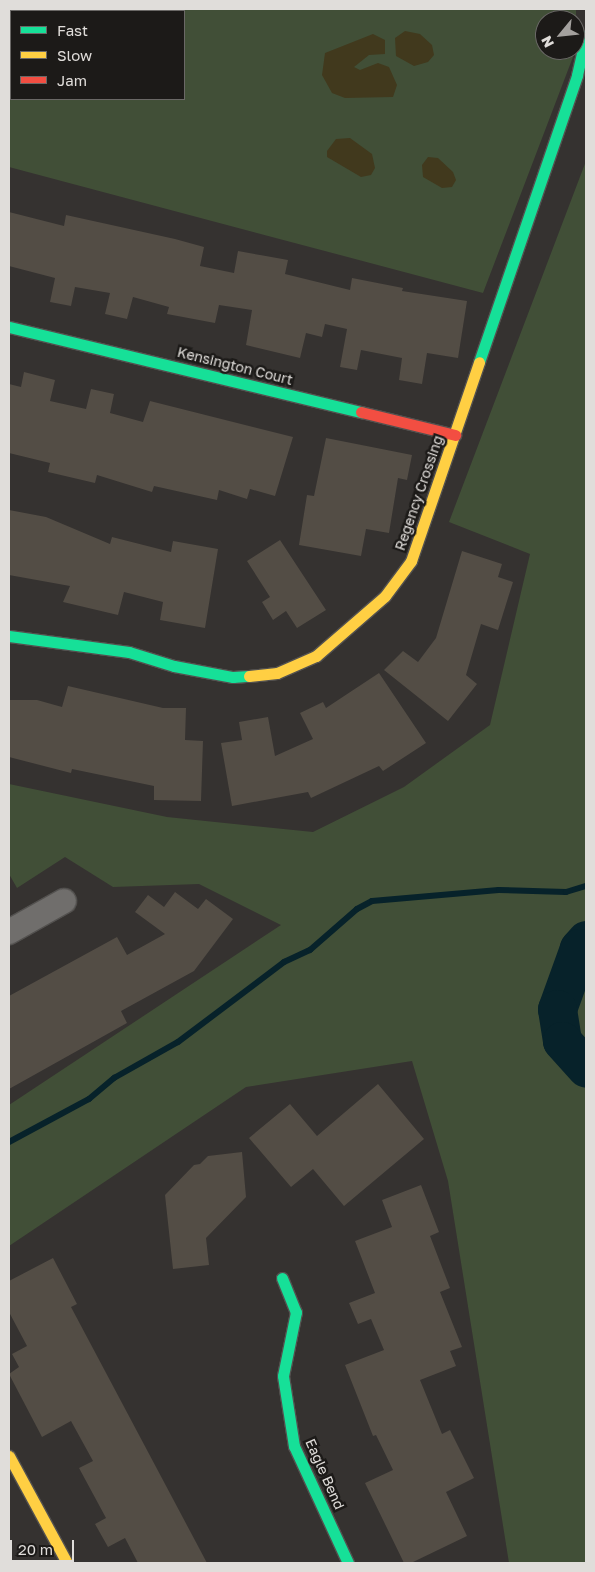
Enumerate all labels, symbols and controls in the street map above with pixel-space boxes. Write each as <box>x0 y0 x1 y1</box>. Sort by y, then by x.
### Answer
legend <box>10 10 185 100</box>
north arrow <box>535 10 585 60</box>
text: Fast <box>57 21 88 39</box>
text: N <box>537 33 557 51</box>
text: Slow <box>57 46 92 64</box>
text: Jam <box>57 71 87 89</box>
street label: Kensington Court <box>176 344 294 388</box>
street label: Regency Crossing <box>391 433 447 553</box>
street label: Eagle Bend <box>302 1436 348 1512</box>
scale bar <box>12 1530 76 1562</box>
text: 20 m <box>18 1540 53 1558</box>

